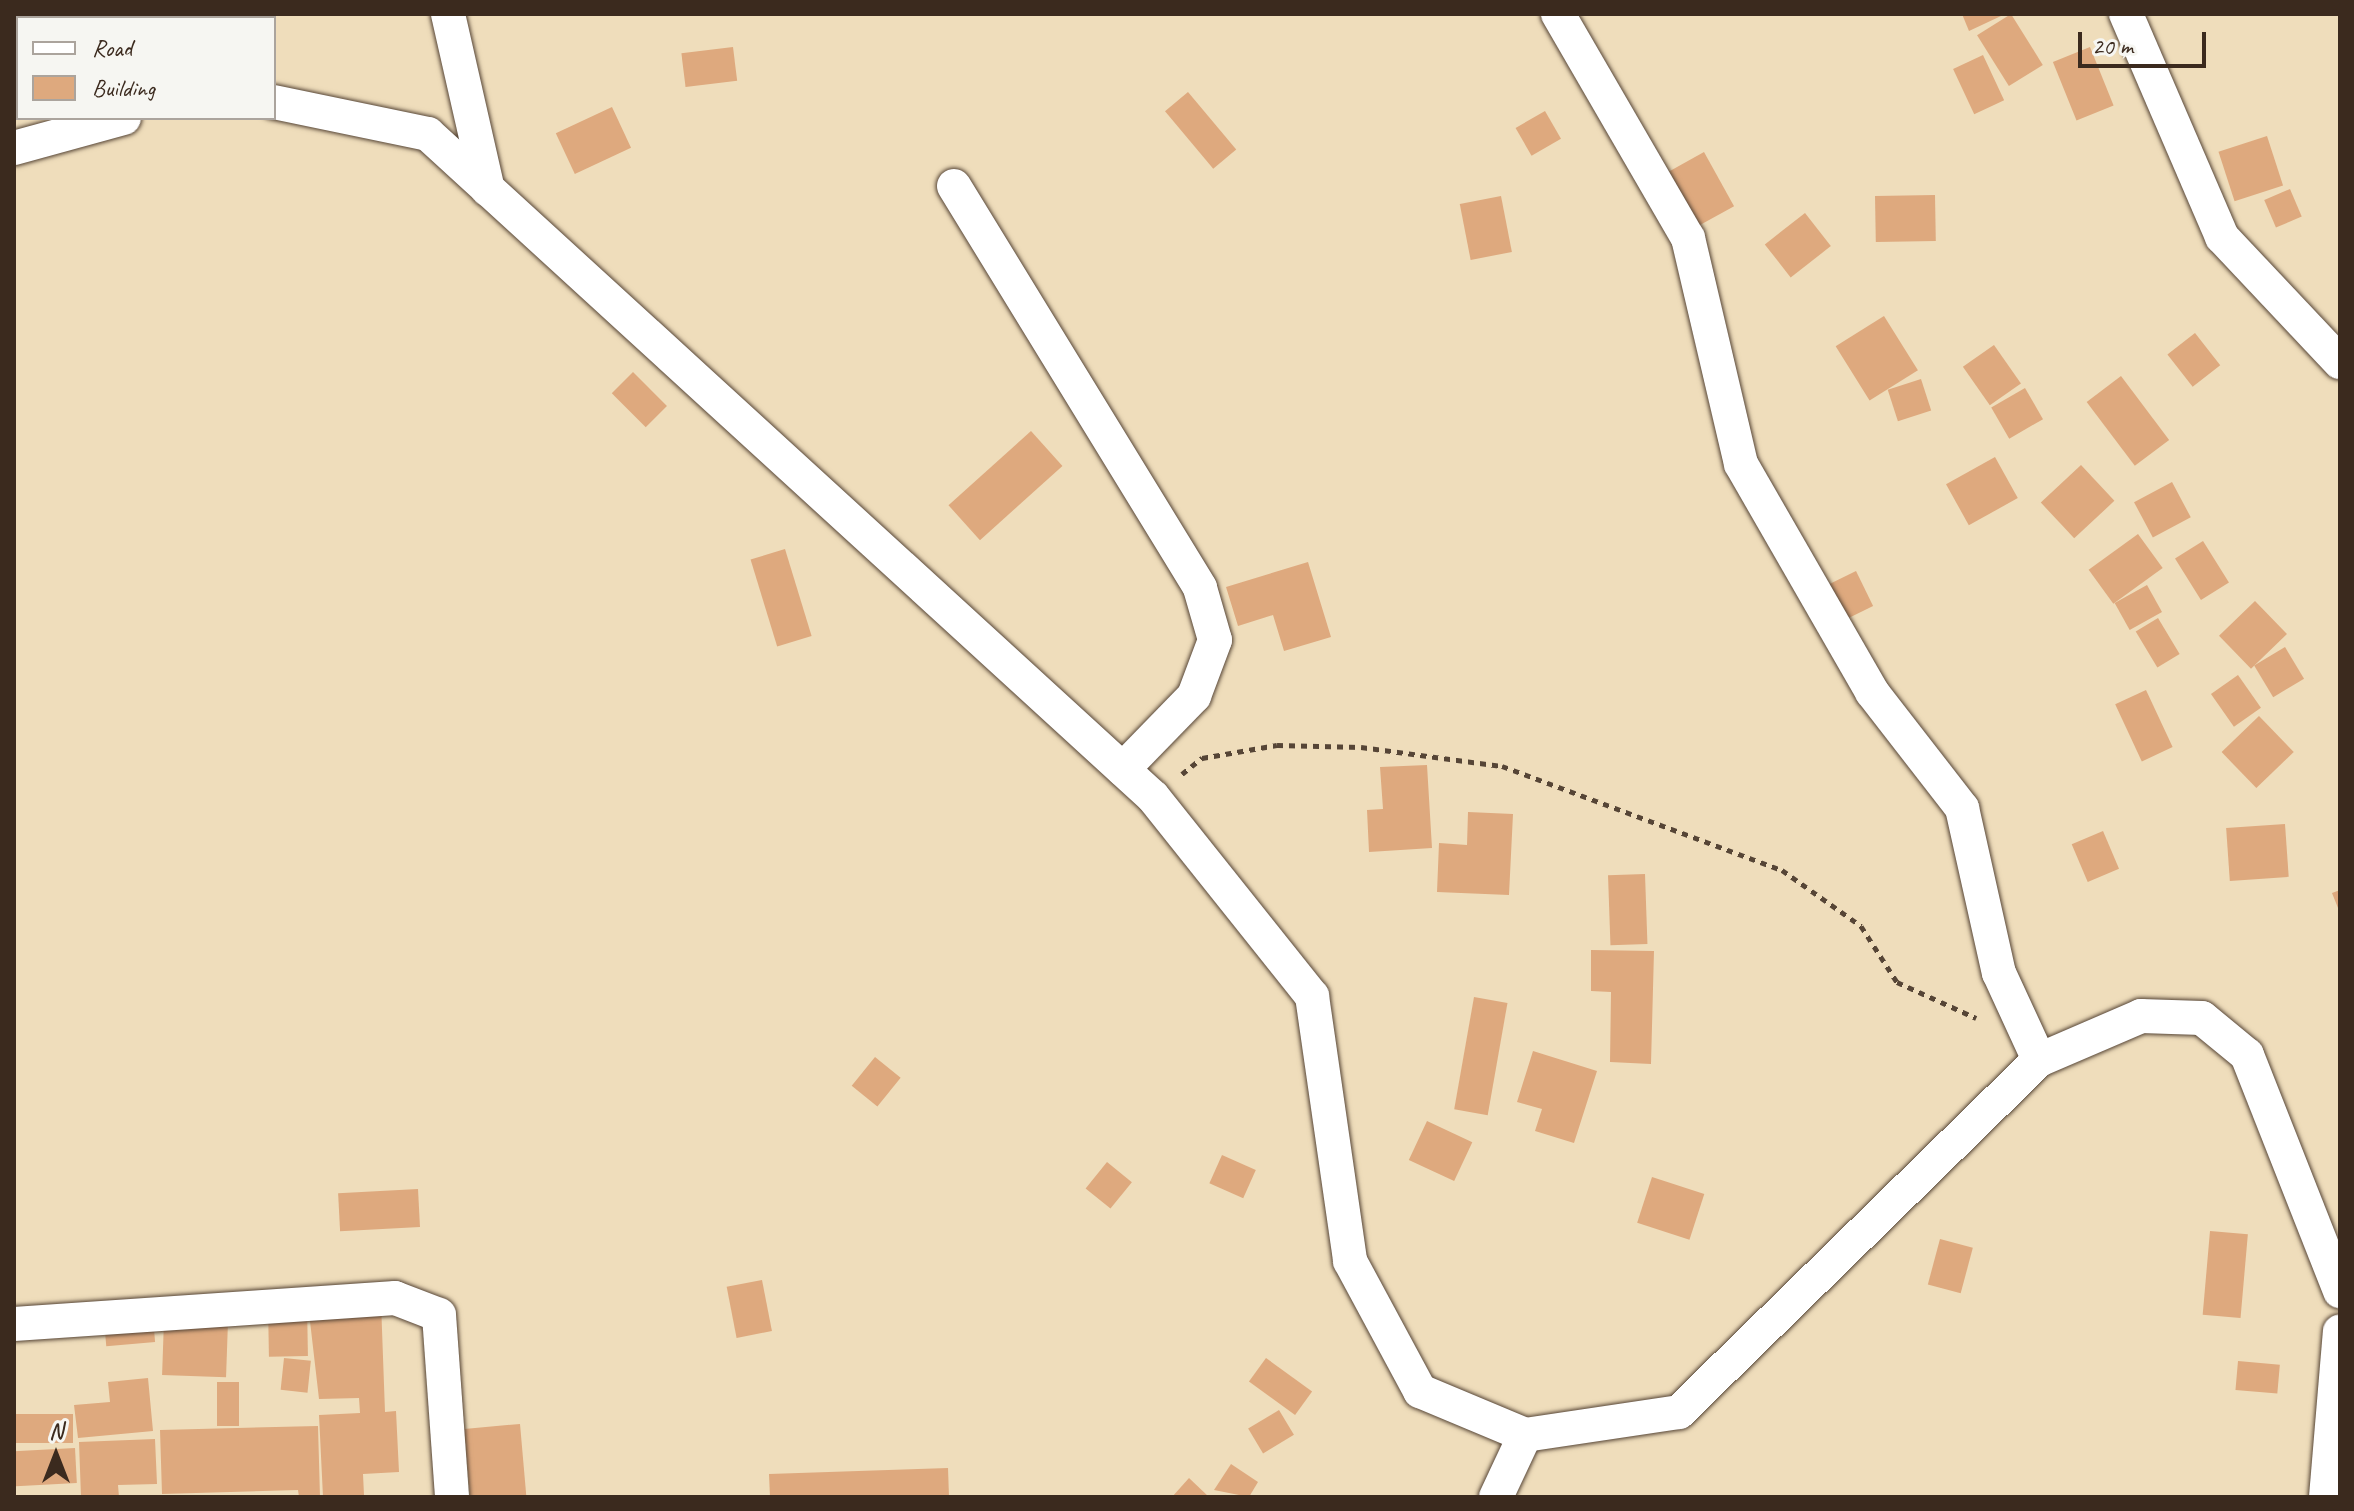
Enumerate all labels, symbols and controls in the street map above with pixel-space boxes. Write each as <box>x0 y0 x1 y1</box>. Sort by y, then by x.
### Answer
legend <box>16 16 276 120</box>
scale bar <box>2082 16 2210 66</box>
text: 20 m <box>2092 31 2133 61</box>
text: Road <box>92 33 132 63</box>
text: Building <box>92 73 155 103</box>
north arrow <box>16 1415 96 1495</box>
text: N <box>49 1417 63 1445</box>

